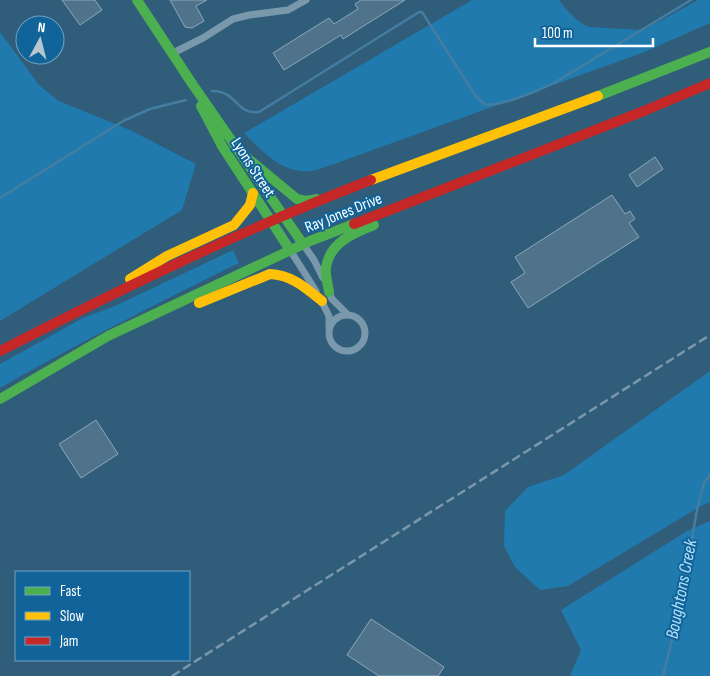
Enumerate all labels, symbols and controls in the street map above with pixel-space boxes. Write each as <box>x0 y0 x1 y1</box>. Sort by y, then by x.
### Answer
north arrow <box>15 15 65 65</box>
scale bar <box>535 15 652 47</box>
text: N <box>37 19 46 36</box>
text: 100 m <box>542 24 573 43</box>
street label: Lyons Street <box>226 134 279 201</box>
street label: Ray Jones Drive <box>302 189 385 237</box>
water label: Boughtons Creek <box>662 536 702 641</box>
legend <box>15 571 190 661</box>
text: Fast <box>60 582 82 601</box>
text: Slow <box>60 607 84 626</box>
text: Jam <box>59 632 78 651</box>

